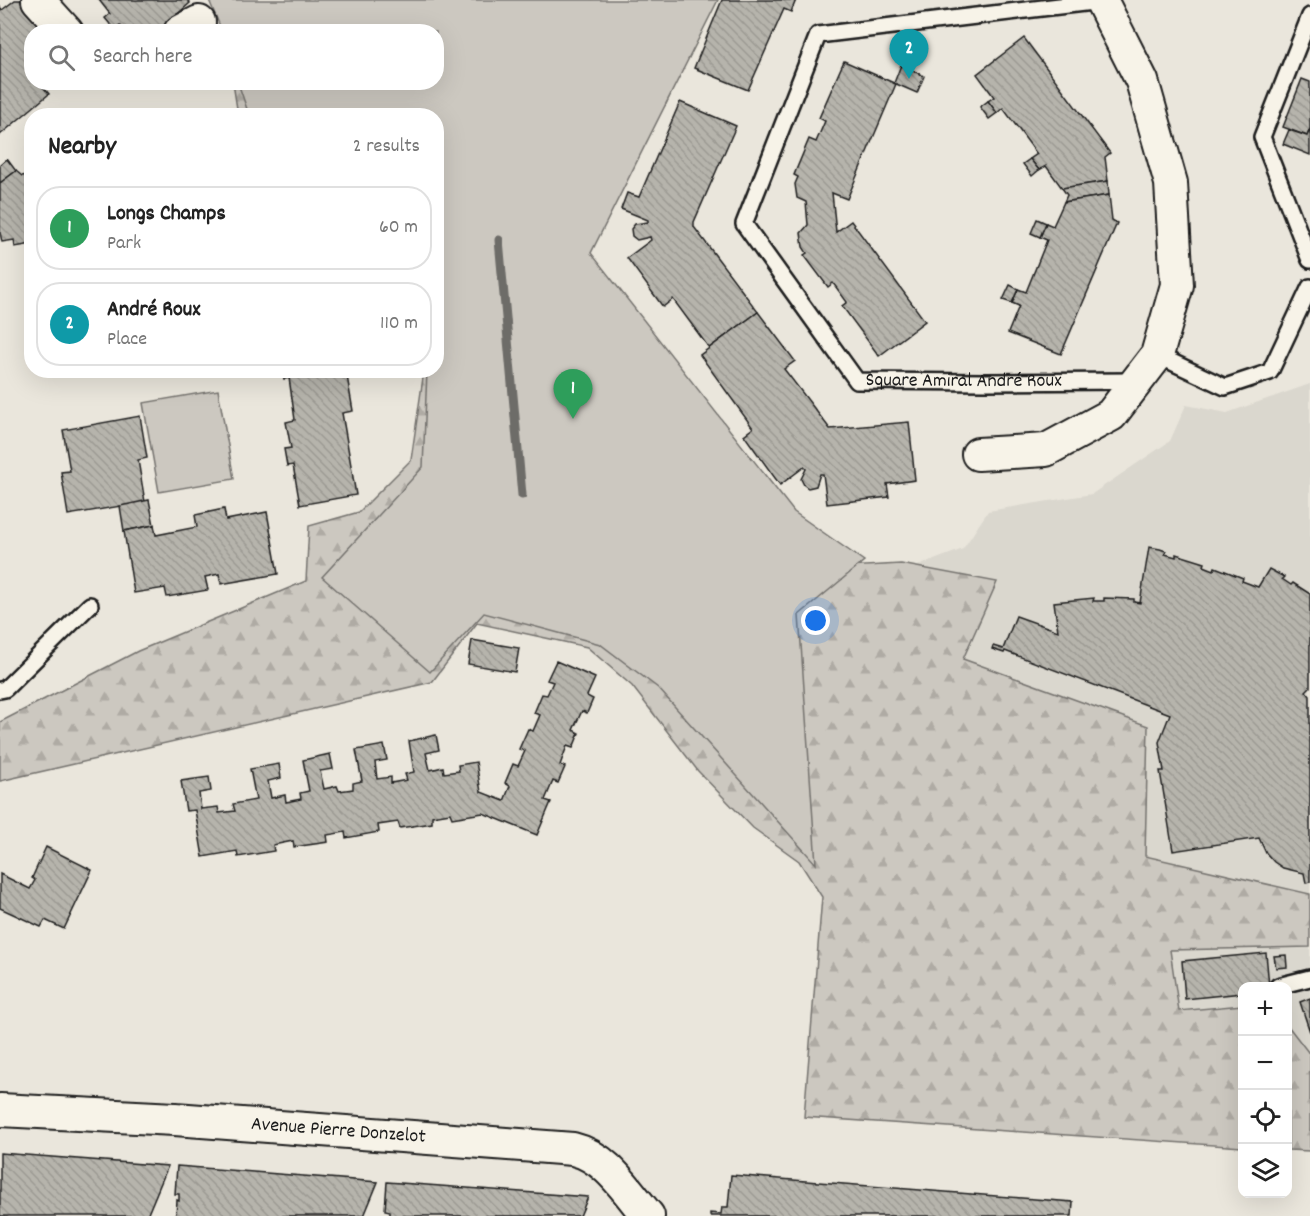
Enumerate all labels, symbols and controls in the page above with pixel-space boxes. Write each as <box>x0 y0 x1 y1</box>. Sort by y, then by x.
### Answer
search box <box>24 24 444 90</box>
pin: 2 <box>890 29 928 79</box>
icon: search <box>45 41 78 74</box>
text: Search here <box>93 42 192 73</box>
text: Nearby <box>48 129 116 166</box>
text: 2 results <box>353 133 420 161</box>
text: Longs Champs <box>107 199 226 230</box>
text: 1 <box>67 214 72 242</box>
text: 60 m <box>379 214 418 242</box>
text: Park <box>107 230 141 258</box>
text: André Roux <box>107 295 200 326</box>
text: 2 <box>65 310 74 338</box>
text: 110 m <box>380 310 418 338</box>
text: Place <box>107 326 147 354</box>
street label: Square Amiral André Roux <box>865 367 1062 396</box>
pin: 1 <box>554 370 592 419</box>
your location <box>801 606 830 635</box>
map controls <box>1238 982 1292 1198</box>
button: + <box>1238 982 1292 1036</box>
button: − <box>1238 1036 1292 1090</box>
button: locate <box>1238 1090 1292 1144</box>
street label: Avenue Pierre Donzelot <box>250 1111 427 1152</box>
button: layers <box>1238 1144 1292 1198</box>

